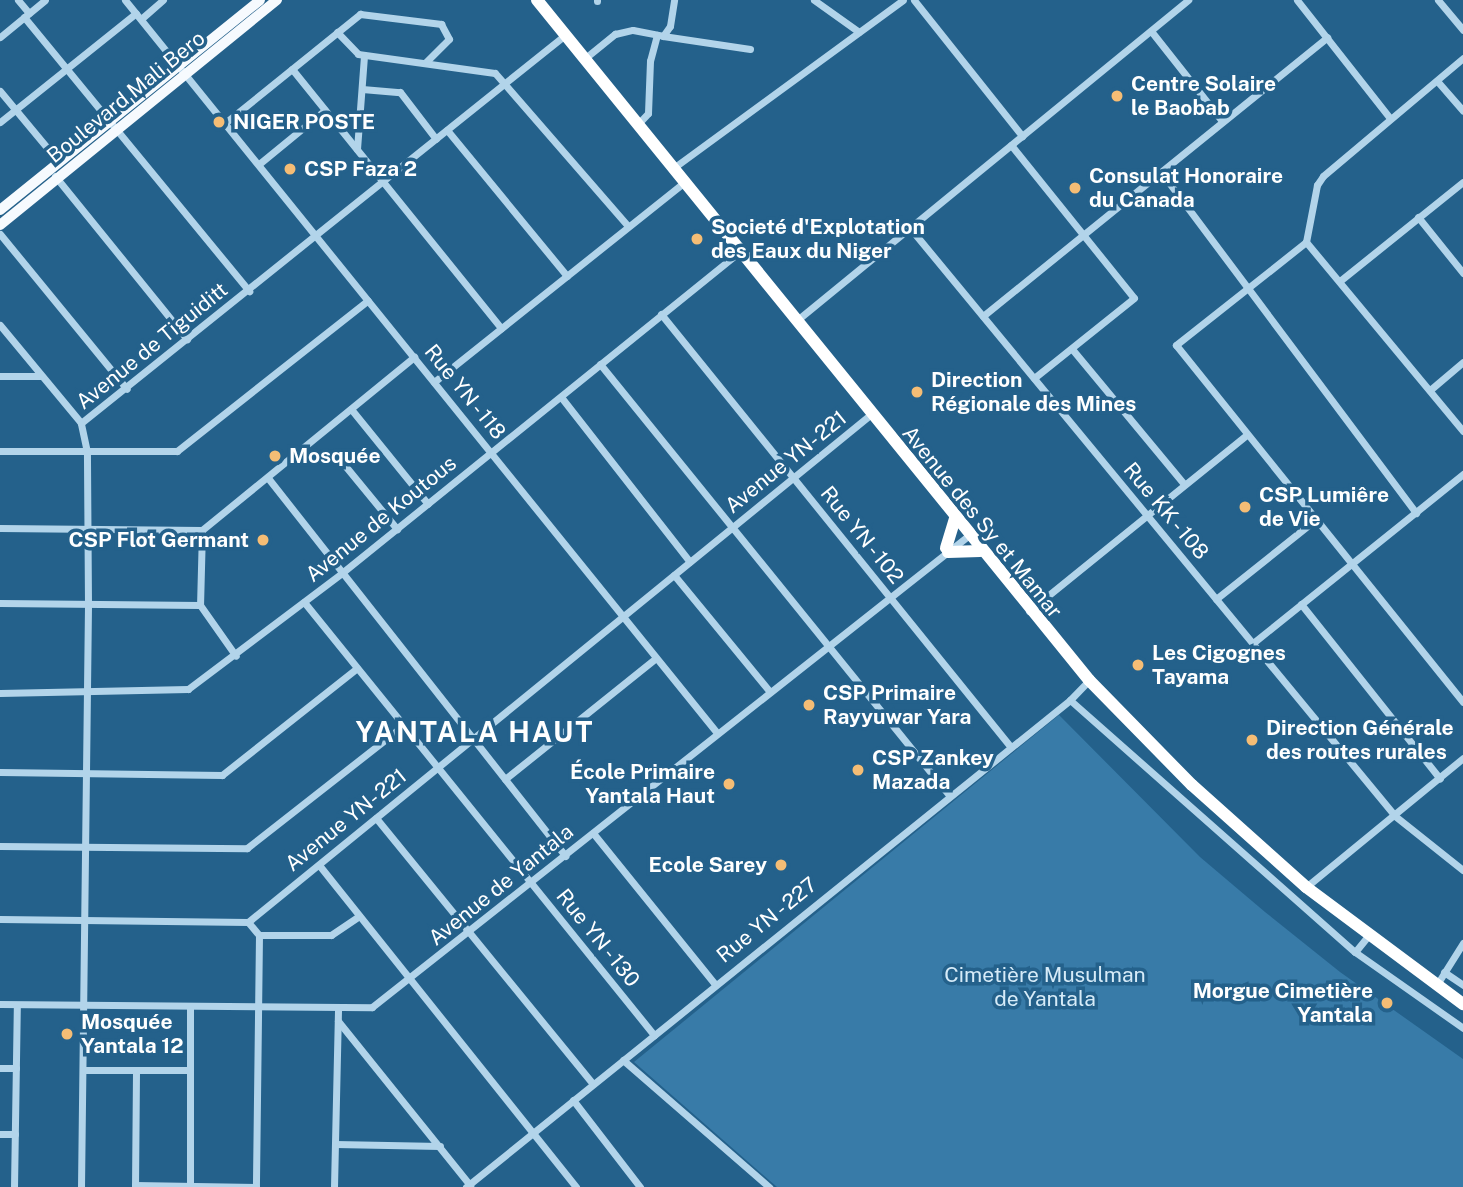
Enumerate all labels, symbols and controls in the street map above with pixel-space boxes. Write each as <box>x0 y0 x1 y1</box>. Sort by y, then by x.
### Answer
street label: Boulevard Mali Bero <box>42 25 210 169</box>
place label: Centre Solaire le Baobab <box>1131 71 1276 121</box>
marker: Centre Solaire le Baobab <box>1109 88 1125 104</box>
place label: NIGER POSTE <box>233 109 375 135</box>
marker: NIGER POSTE <box>211 114 227 130</box>
place label: CSP Faza 2 <box>304 156 417 182</box>
marker: CSP Faza 2 <box>282 161 298 177</box>
place label: Consulat Honoraire du Canada <box>1089 163 1283 213</box>
marker: Consulat Honoraire du Canada <box>1067 180 1083 196</box>
place label: Societé d'Explotation des Eaux du Niger <box>711 214 925 264</box>
marker: Societé d'Explotation des Eaux du Niger <box>689 231 705 247</box>
street label: Avenue de Tiguiditt <box>71 277 233 415</box>
street label: Rue YN - 118 <box>417 337 513 447</box>
place label: Direction Régionale des Mines <box>931 367 1137 417</box>
marker: Direction Régionale des Mines <box>909 384 925 400</box>
street label: Avenue YN- 221 <box>719 404 853 520</box>
street label: Avenue des Sy et Mamar <box>896 421 1068 623</box>
place label: Mosquée <box>289 443 381 469</box>
marker: Mosquée <box>267 448 283 464</box>
street label: Avenue de Koutous <box>300 450 462 588</box>
street label: Rue KK - 108 <box>1116 455 1216 567</box>
street label: Rue YN - 102 <box>813 479 911 591</box>
place label: CSP Lumiêre de Vie <box>1259 482 1389 532</box>
marker: CSP Lumiêre de Vie <box>1237 499 1253 515</box>
place label: CSP Flot Germant <box>68 527 249 553</box>
marker: CSP Flot Germant <box>255 532 271 548</box>
place label: Les Cigognes Tayama <box>1152 640 1286 690</box>
marker: Les Cigognes Tayama <box>1130 657 1146 673</box>
place label: CSP Primaire Rayyuwar Yara <box>823 680 972 730</box>
marker: CSP Primaire Rayyuwar Yara <box>801 697 817 713</box>
district label: YANTALA HAUT <box>357 715 593 749</box>
place label: Direction Générale des routes rurales <box>1266 715 1454 765</box>
marker: Direction Générale des routes rurales <box>1244 732 1260 748</box>
place label: CSP Zankey Mazada <box>872 745 994 795</box>
place label: École Primaire Yantala Haut <box>570 759 715 809</box>
street label: Avenue YN- 221 <box>279 762 413 878</box>
marker: CSP Zankey Mazada <box>850 762 866 778</box>
marker: École Primaire Yantala Haut <box>721 776 737 792</box>
street label: Avenue de Yantala <box>424 819 578 951</box>
place label: Ecole Sarey <box>649 852 767 878</box>
marker: Ecole Sarey <box>773 857 789 873</box>
street label: Rue YN - 227 <box>709 870 825 970</box>
street label: Rue YN - 130 <box>549 882 647 994</box>
park label: Cimetière Musulman de Yantala <box>944 962 1146 1012</box>
place label: Morgue Cimetière Yantala <box>1193 978 1373 1028</box>
marker: Morgue Cimetière Yantala <box>1379 995 1395 1011</box>
place label: Mosquée Yantala 12 <box>81 1009 184 1059</box>
marker: Mosquée Yantala 12 <box>59 1026 75 1042</box>

